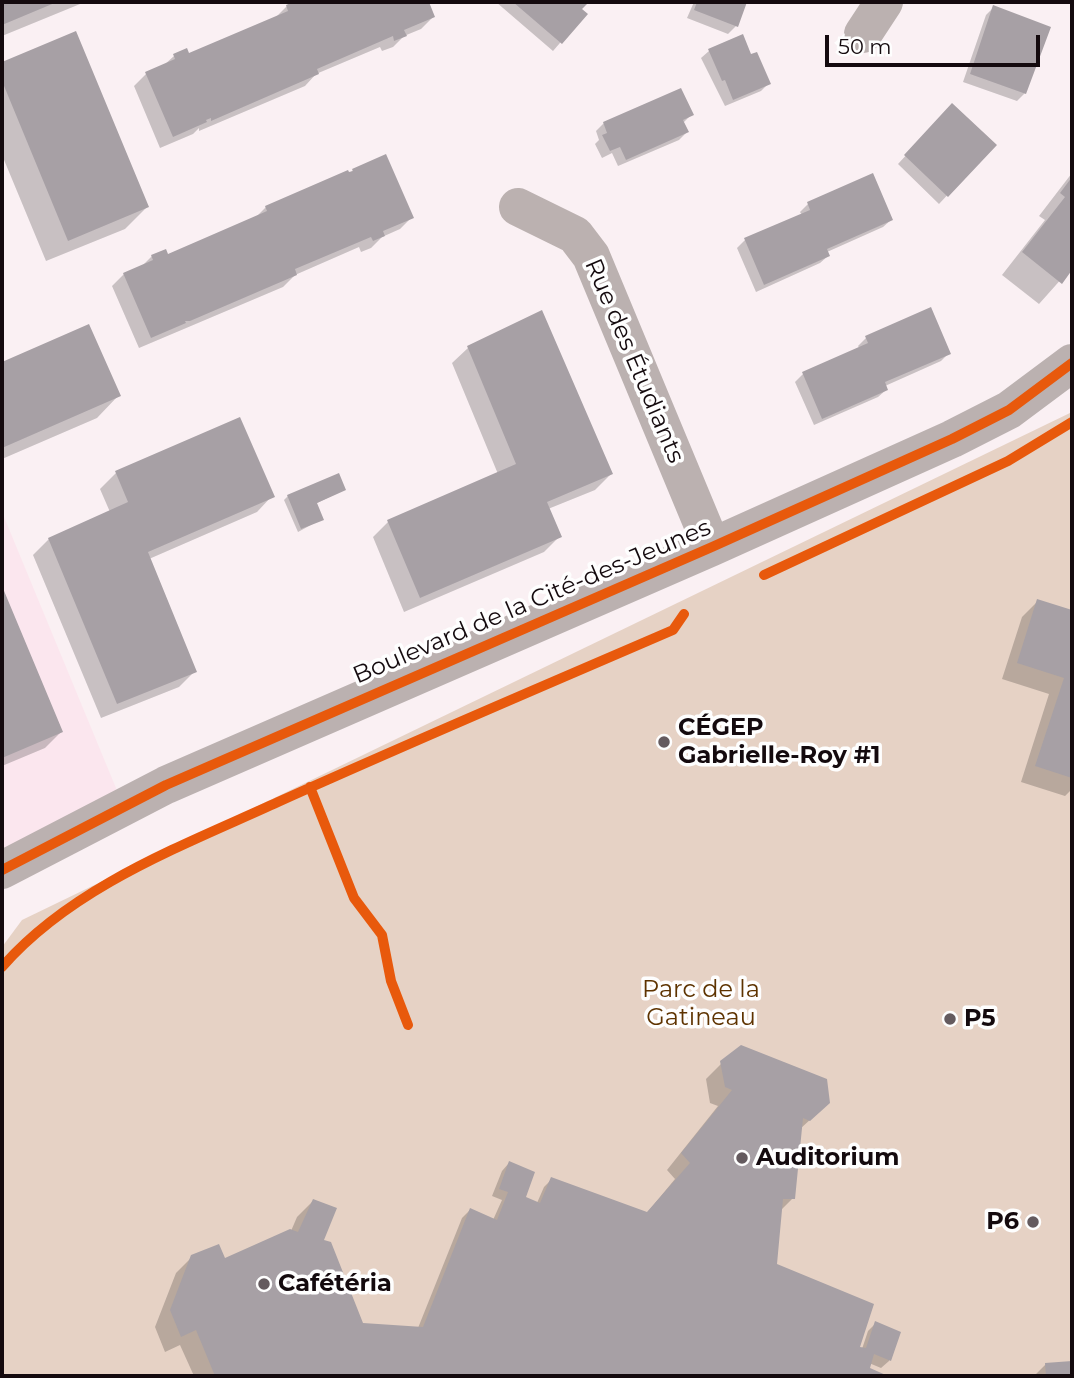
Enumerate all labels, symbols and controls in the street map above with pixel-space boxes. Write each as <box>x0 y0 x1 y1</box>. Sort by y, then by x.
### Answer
scale bar <box>829 21 1044 65</box>
text: 50 m <box>838 34 892 59</box>
street label: Rue des Étudiants <box>578 254 690 468</box>
street label: Boulevard de la Cité-des-Jeunes <box>349 513 715 691</box>
place label: CÉGEP Gabrielle-Roy #1 <box>678 714 880 770</box>
marker: CÉGEP Gabrielle-Roy #1 <box>656 734 672 750</box>
park label: Parc de la Gatineau <box>642 976 760 1032</box>
place label: P5 <box>964 1005 996 1033</box>
marker: P5 <box>942 1011 958 1027</box>
place label: Auditorium <box>756 1144 899 1172</box>
marker: Auditorium <box>734 1150 750 1166</box>
place label: P6 <box>986 1208 1019 1236</box>
marker: P6 <box>1025 1214 1041 1230</box>
place label: Cafétéria <box>278 1270 392 1298</box>
marker: Cafétéria <box>256 1276 272 1292</box>

